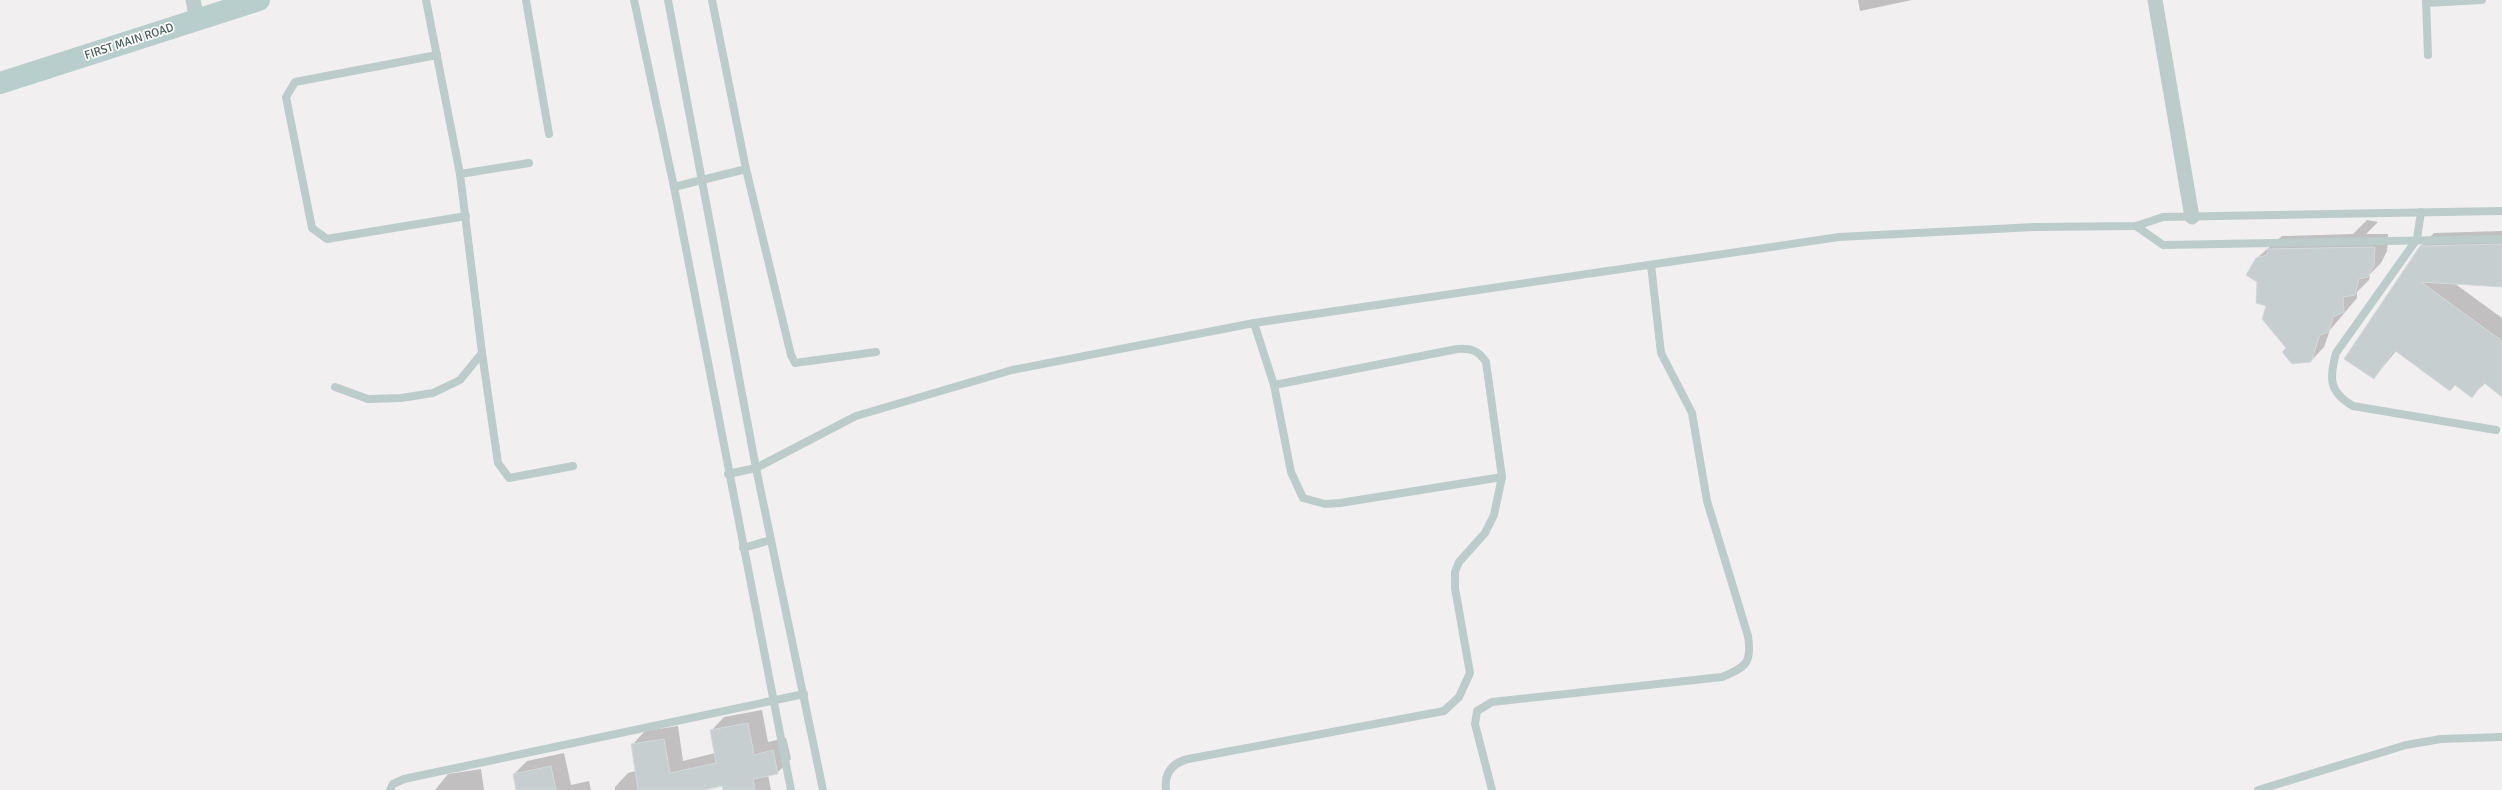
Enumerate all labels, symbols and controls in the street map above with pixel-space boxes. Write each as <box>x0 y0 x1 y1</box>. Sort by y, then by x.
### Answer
street label: FIRST MAIN ROAD <box>83 20 176 63</box>

